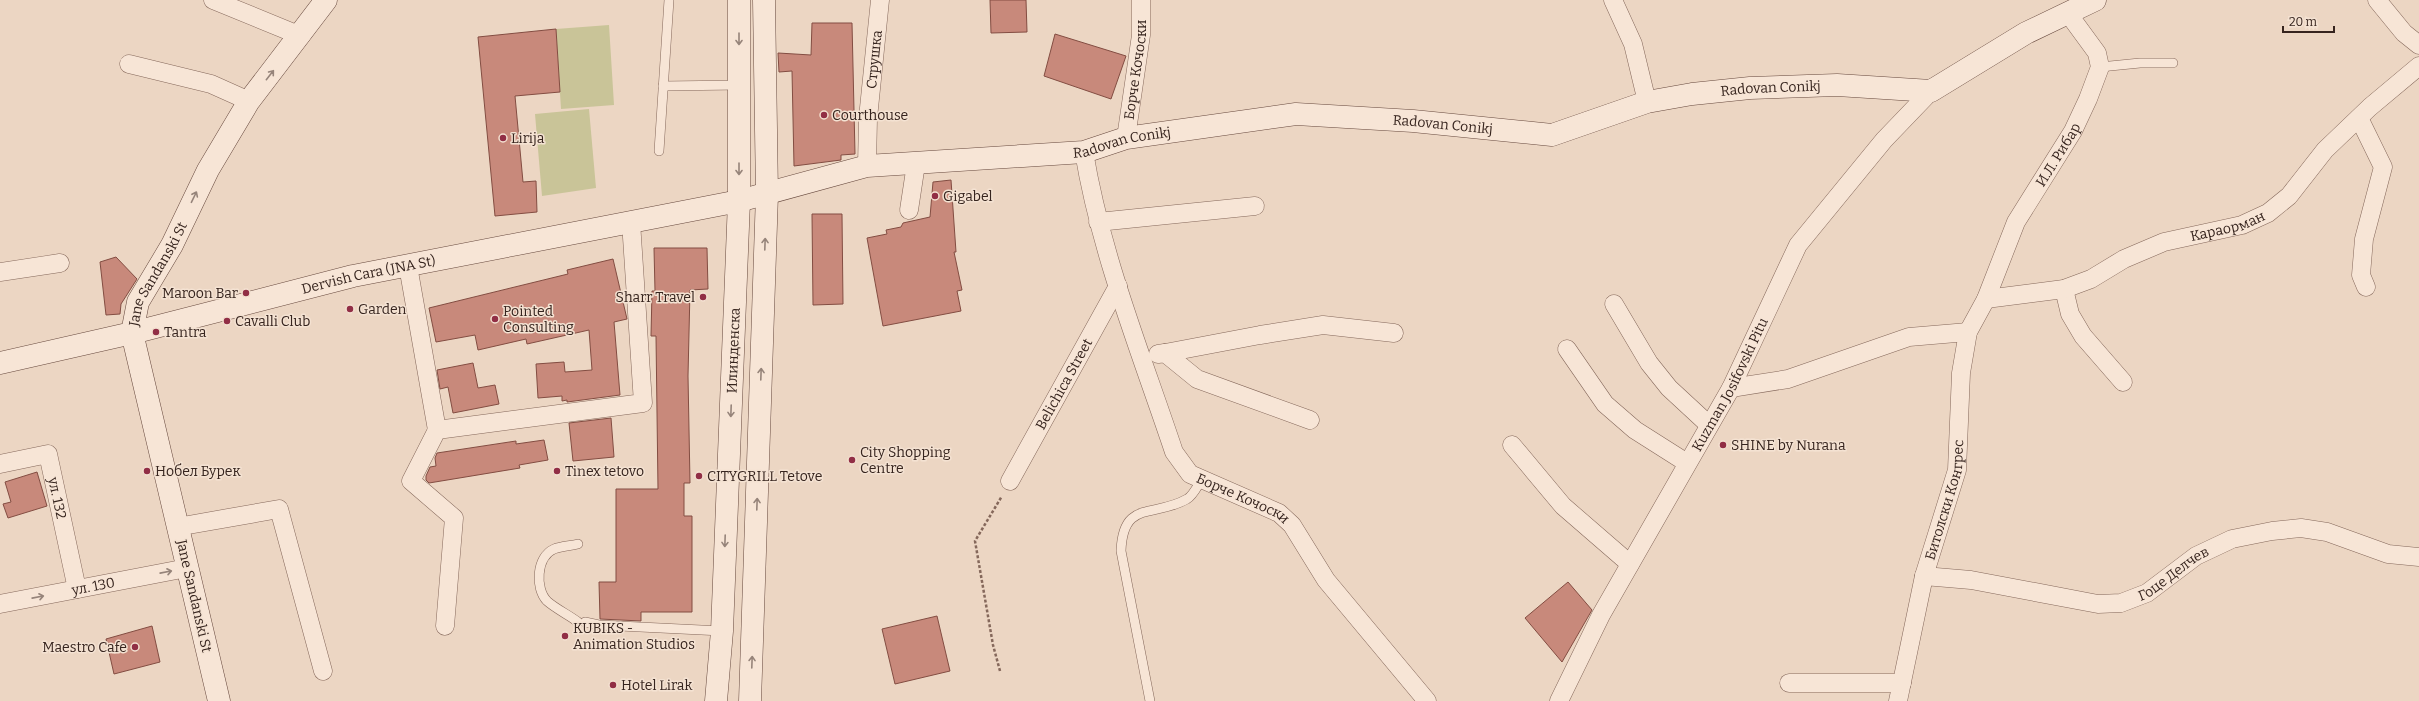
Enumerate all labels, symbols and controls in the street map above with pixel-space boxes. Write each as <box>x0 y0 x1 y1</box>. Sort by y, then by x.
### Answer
scale bar <box>2283 8 2334 34</box>
text: 20 m <box>2289 15 2318 29</box>
street label: Борче Кочоски <box>1120 20 1150 121</box>
street label: Струшка <box>863 29 885 89</box>
one-way arrow <box>735 32 743 45</box>
one-way arrow <box>265 70 274 81</box>
street label: Radovan Conikj <box>1720 77 1821 100</box>
place label: Courthouse <box>832 107 908 124</box>
marker: Courthouse <box>819 110 829 120</box>
street label: Radovan Conikj <box>1392 111 1494 137</box>
street label: И.Л. Рибар <box>2032 120 2084 190</box>
street label: Radovan Conikj <box>1072 123 1172 161</box>
place label: Lirija <box>511 130 545 147</box>
marker: Lirija <box>498 133 508 143</box>
one-way arrow <box>735 162 743 175</box>
place label: Gigabel <box>943 188 993 205</box>
one-way arrow <box>191 191 198 203</box>
marker: Gigabel <box>930 191 940 201</box>
street label: Караорман <box>2189 207 2268 245</box>
street label: Jane Sandanski St <box>125 219 190 329</box>
one-way arrow <box>761 238 769 251</box>
street label: Dervish Cara (JNA St) <box>300 252 437 297</box>
place label: Maroon Bar <box>162 285 238 302</box>
marker: Maroon Bar <box>241 288 251 298</box>
place label: Sharr Travel <box>616 289 695 306</box>
marker: Sharr Travel <box>698 292 708 302</box>
place label: Garden <box>358 301 407 318</box>
place label: Pointed Consulting <box>503 303 574 336</box>
marker: Garden <box>345 304 355 314</box>
street label: Илинденска <box>723 307 743 394</box>
place label: Cavalli Club <box>235 313 310 330</box>
marker: Pointed Consulting <box>490 314 500 324</box>
street label: Kuzman Josifovski Pitu <box>1688 315 1771 454</box>
marker: Cavalli Club <box>222 316 232 326</box>
place label: Tantra <box>164 324 207 341</box>
marker: Tantra <box>151 327 161 337</box>
street label: Belichica Street <box>1032 335 1096 432</box>
one-way arrow <box>757 368 765 381</box>
one-way arrow <box>727 404 734 417</box>
place label: SHINE by Nurana <box>1731 437 1846 454</box>
street label: Битолски Конгрес <box>1921 439 1967 562</box>
marker: SHINE by Nurana <box>1718 440 1728 450</box>
place label: City Shopping Centre <box>860 444 951 477</box>
marker: City Shopping Centre <box>847 455 857 465</box>
place label: Нобел Бурек <box>155 463 241 480</box>
place label: Tinex tetovo <box>565 463 644 480</box>
marker: Нобел Бурек <box>142 466 152 476</box>
marker: Tinex tetovo <box>552 466 562 476</box>
place label: CITYGRILL Tetove <box>707 468 822 485</box>
street label: Борче Кочоски <box>1194 469 1293 527</box>
marker: CITYGRILL Tetove <box>694 471 704 481</box>
street label: ул. 132 <box>44 475 70 520</box>
one-way arrow <box>753 498 760 511</box>
one-way arrow <box>722 534 729 547</box>
street label: Jane Sandanski St <box>173 537 215 654</box>
street label: Гоце Делчев <box>2136 543 2211 604</box>
one-way arrow <box>159 568 172 576</box>
street label: ул. 130 <box>69 574 116 599</box>
one-way arrow <box>31 593 44 601</box>
place label: KUBIKS - Animation Studios <box>573 620 695 653</box>
marker: KUBIKS - Animation Studios <box>560 631 570 641</box>
place label: Maestro Cafe <box>42 639 127 656</box>
marker: Maestro Cafe <box>130 642 140 652</box>
one-way arrow <box>748 656 755 669</box>
place label: Hotel Lirak <box>621 677 692 694</box>
marker: Hotel Lirak <box>608 680 618 690</box>

